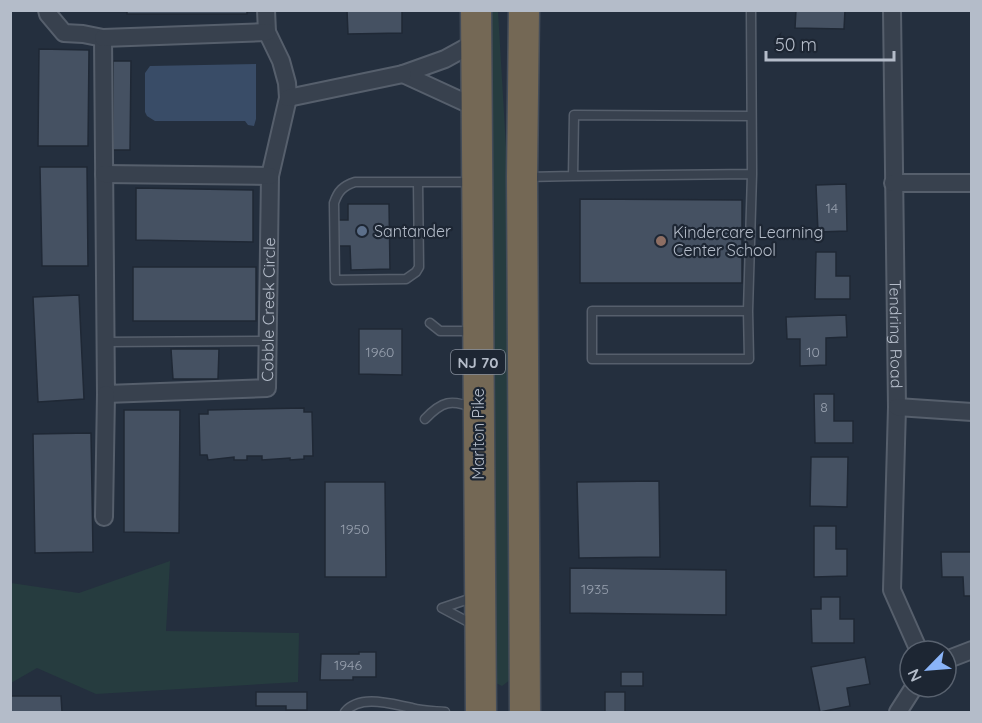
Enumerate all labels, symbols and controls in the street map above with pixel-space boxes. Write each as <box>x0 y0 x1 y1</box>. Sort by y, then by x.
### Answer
scale bar <box>766 24 894 62</box>
text: 50 m <box>775 33 817 56</box>
house number: 14 <box>826 199 838 217</box>
place label: Santander <box>374 221 451 241</box>
place label: Kindercare Learning Center School <box>673 222 824 260</box>
marker: Santander <box>355 224 369 238</box>
marker: Kindercare Learning Center School <box>654 234 668 248</box>
street label: Cobble Creek Circle <box>257 237 279 382</box>
street label: Tendring Road <box>885 280 907 388</box>
house number: 1960 <box>366 343 394 361</box>
house number: 10 <box>806 343 820 361</box>
road number: NJ 70 <box>451 350 505 374</box>
street label: Marlton Pike <box>468 388 488 480</box>
house number: 8 <box>820 398 828 416</box>
house number: 1950 <box>341 520 369 538</box>
house number: 1935 <box>581 580 609 598</box>
north arrow <box>898 639 958 699</box>
house number: 1946 <box>334 656 362 674</box>
text: N <box>903 666 926 685</box>

